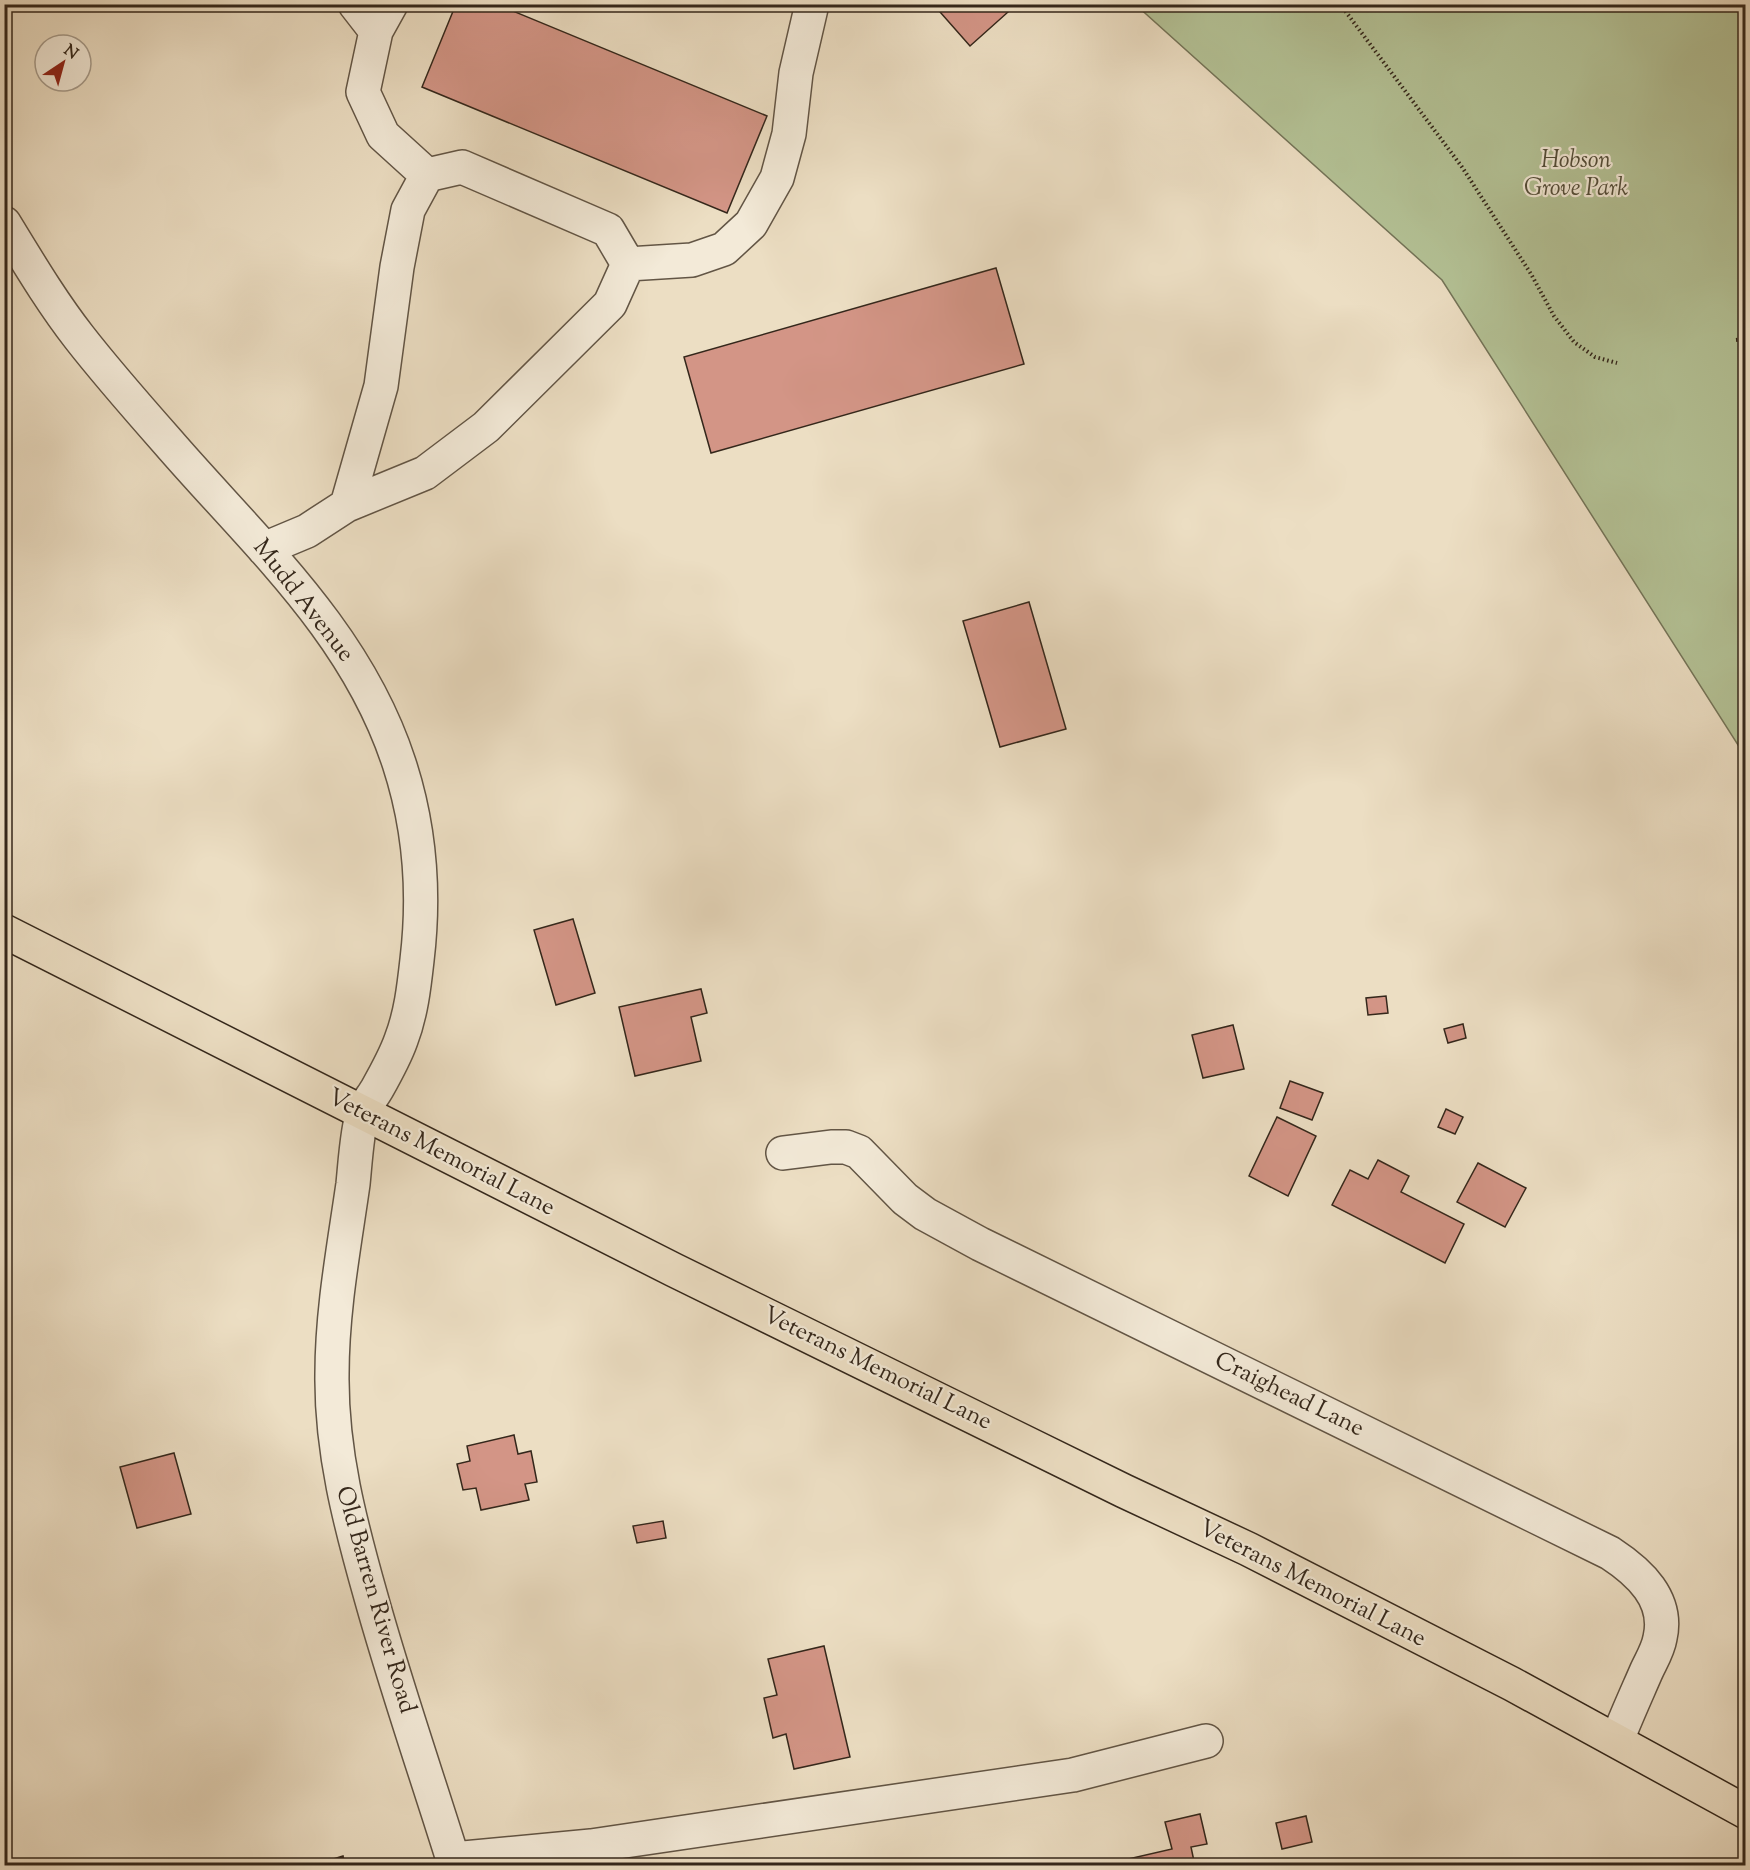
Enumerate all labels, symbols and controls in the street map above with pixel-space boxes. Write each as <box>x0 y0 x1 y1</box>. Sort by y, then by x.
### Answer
north arrow <box>33 33 93 93</box>
text: N <box>58 40 82 66</box>
park label: Hobson Grove Park <box>1524 144 1628 206</box>
street label: Mudd Avenue <box>244 532 362 670</box>
street label: Veterans Memorial Lane <box>321 1081 561 1225</box>
street label: Veterans Memorial Lane <box>757 1299 997 1439</box>
street label: Craighead Lane <box>1208 1344 1370 1446</box>
street label: Old Barren River Road <box>326 1482 424 1718</box>
street label: Veterans Memorial Lane <box>1192 1512 1432 1656</box>

